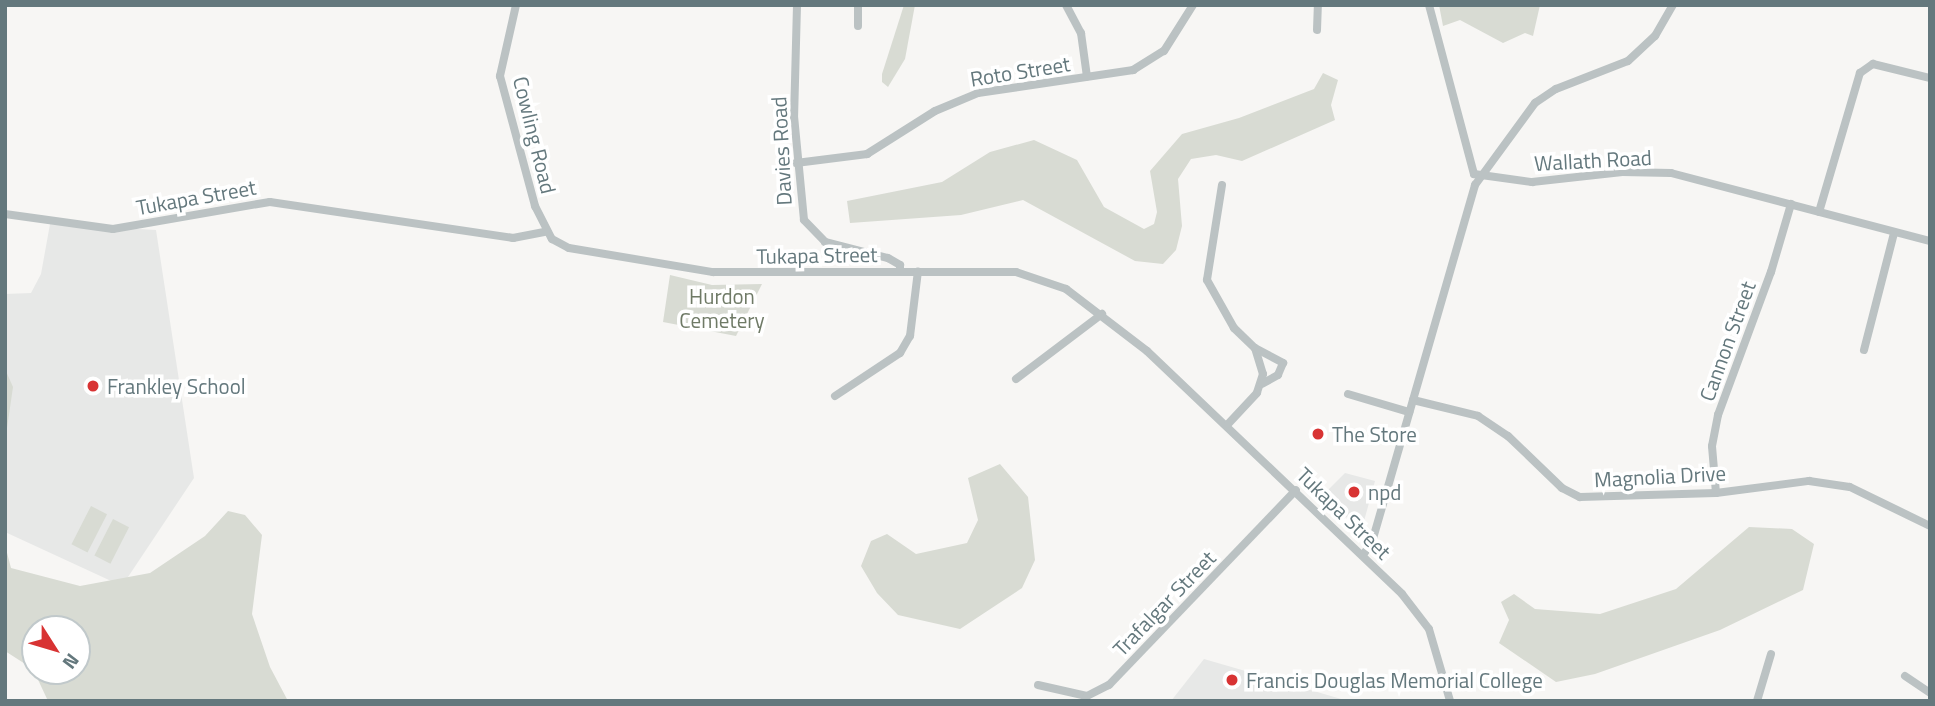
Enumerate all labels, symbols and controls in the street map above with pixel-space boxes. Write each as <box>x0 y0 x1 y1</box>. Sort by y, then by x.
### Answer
street label: Roto Street <box>968 51 1072 91</box>
street label: Cowling Road <box>508 74 562 196</box>
street label: Davies Road <box>766 96 796 206</box>
street label: Wallath Road <box>1534 144 1652 176</box>
street label: Tukapa Street <box>134 174 258 220</box>
street label: Tukapa Street <box>756 241 878 269</box>
street label: Cannon Street <box>1694 278 1760 404</box>
park label: Hurdon Cemetery <box>679 283 765 333</box>
place label: Frankley School <box>107 373 246 399</box>
marker: Frankley School <box>85 378 101 394</box>
place label: The Store <box>1332 421 1417 447</box>
marker: The Store <box>1310 426 1326 442</box>
street label: Magnolia Drive <box>1594 460 1726 492</box>
street label: Tukapa Street <box>1292 462 1396 564</box>
place label: npd <box>1368 479 1401 505</box>
marker: npd <box>1346 484 1362 500</box>
street label: Trafalgar Street <box>1107 545 1221 661</box>
north arrow <box>21 615 91 685</box>
text: N <box>56 648 87 676</box>
place label: Francis Douglas Memorial College <box>1246 667 1543 693</box>
marker: Francis Douglas Memorial College <box>1224 672 1240 688</box>

